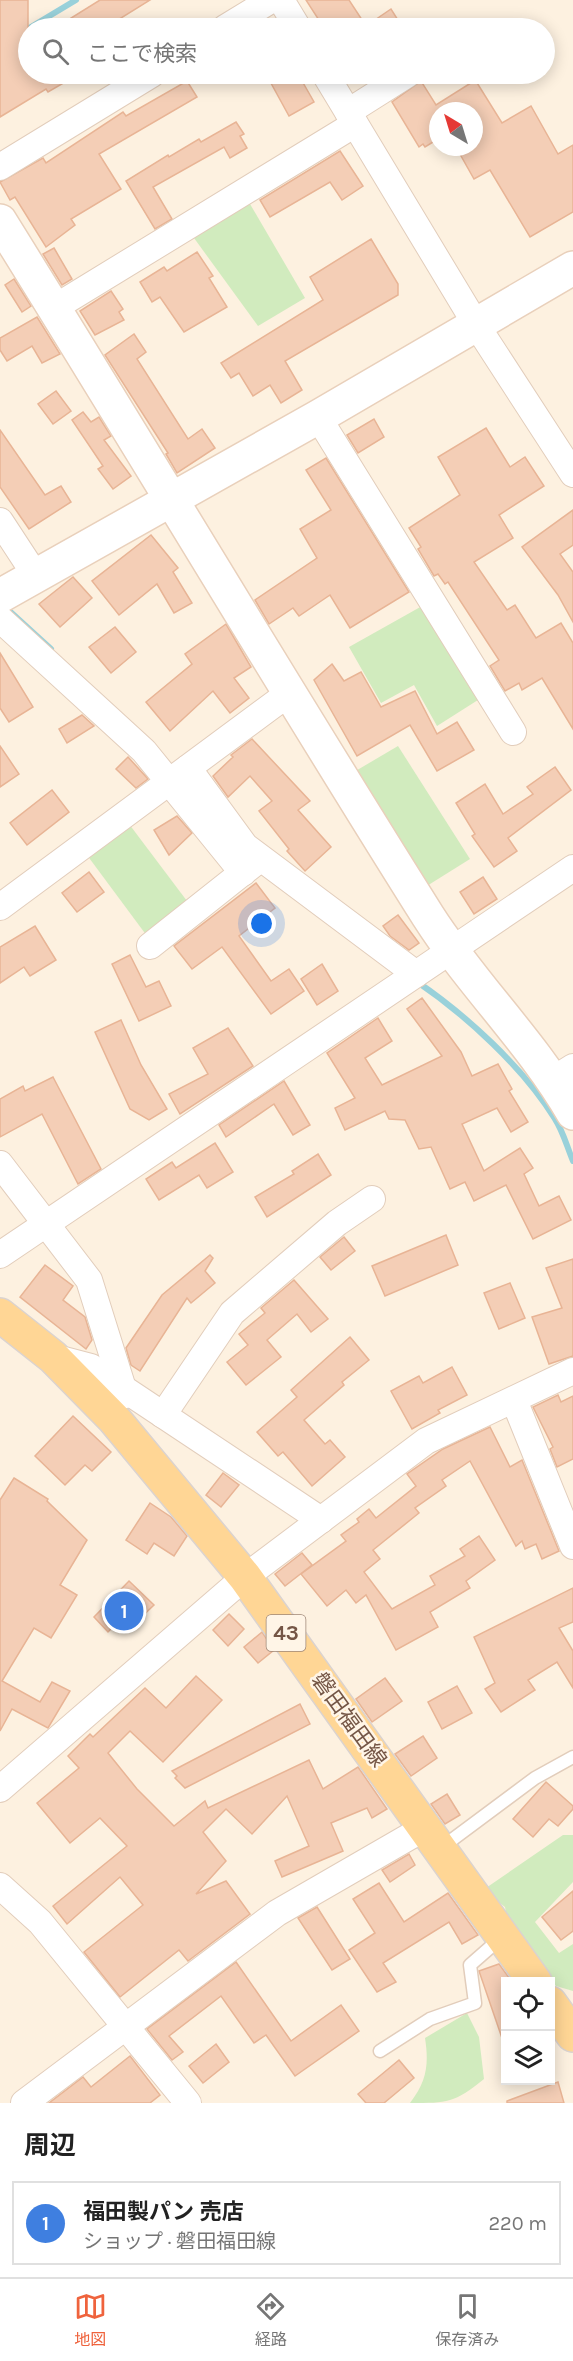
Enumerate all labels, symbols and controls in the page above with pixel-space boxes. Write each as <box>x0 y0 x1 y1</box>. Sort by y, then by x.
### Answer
search box <box>18 18 555 84</box>
icon: search <box>39 35 72 68</box>
text: ここで検索 <box>87 41 197 67</box>
north arrow <box>429 102 483 156</box>
your location <box>247 909 276 938</box>
pin: 1 <box>104 1588 144 1634</box>
road number: 43 <box>266 1615 306 1651</box>
street label: 磐田福田線 <box>306 1668 392 1772</box>
map controls <box>501 1977 555 2085</box>
button: locate <box>501 1977 555 2031</box>
button: layers <box>501 2031 555 2085</box>
text: 周辺 <box>24 2130 76 2161</box>
text: 福田製パン 売店 <box>83 2199 244 2225</box>
text: 1 <box>42 2212 49 2235</box>
text: 220 m <box>488 2212 547 2235</box>
text: ショップ · 磐田福田線 <box>83 2230 276 2253</box>
tab: 地図 <box>74 2290 107 2350</box>
tab: 経路 <box>254 2290 287 2350</box>
tab: 保存済み <box>435 2290 499 2350</box>

